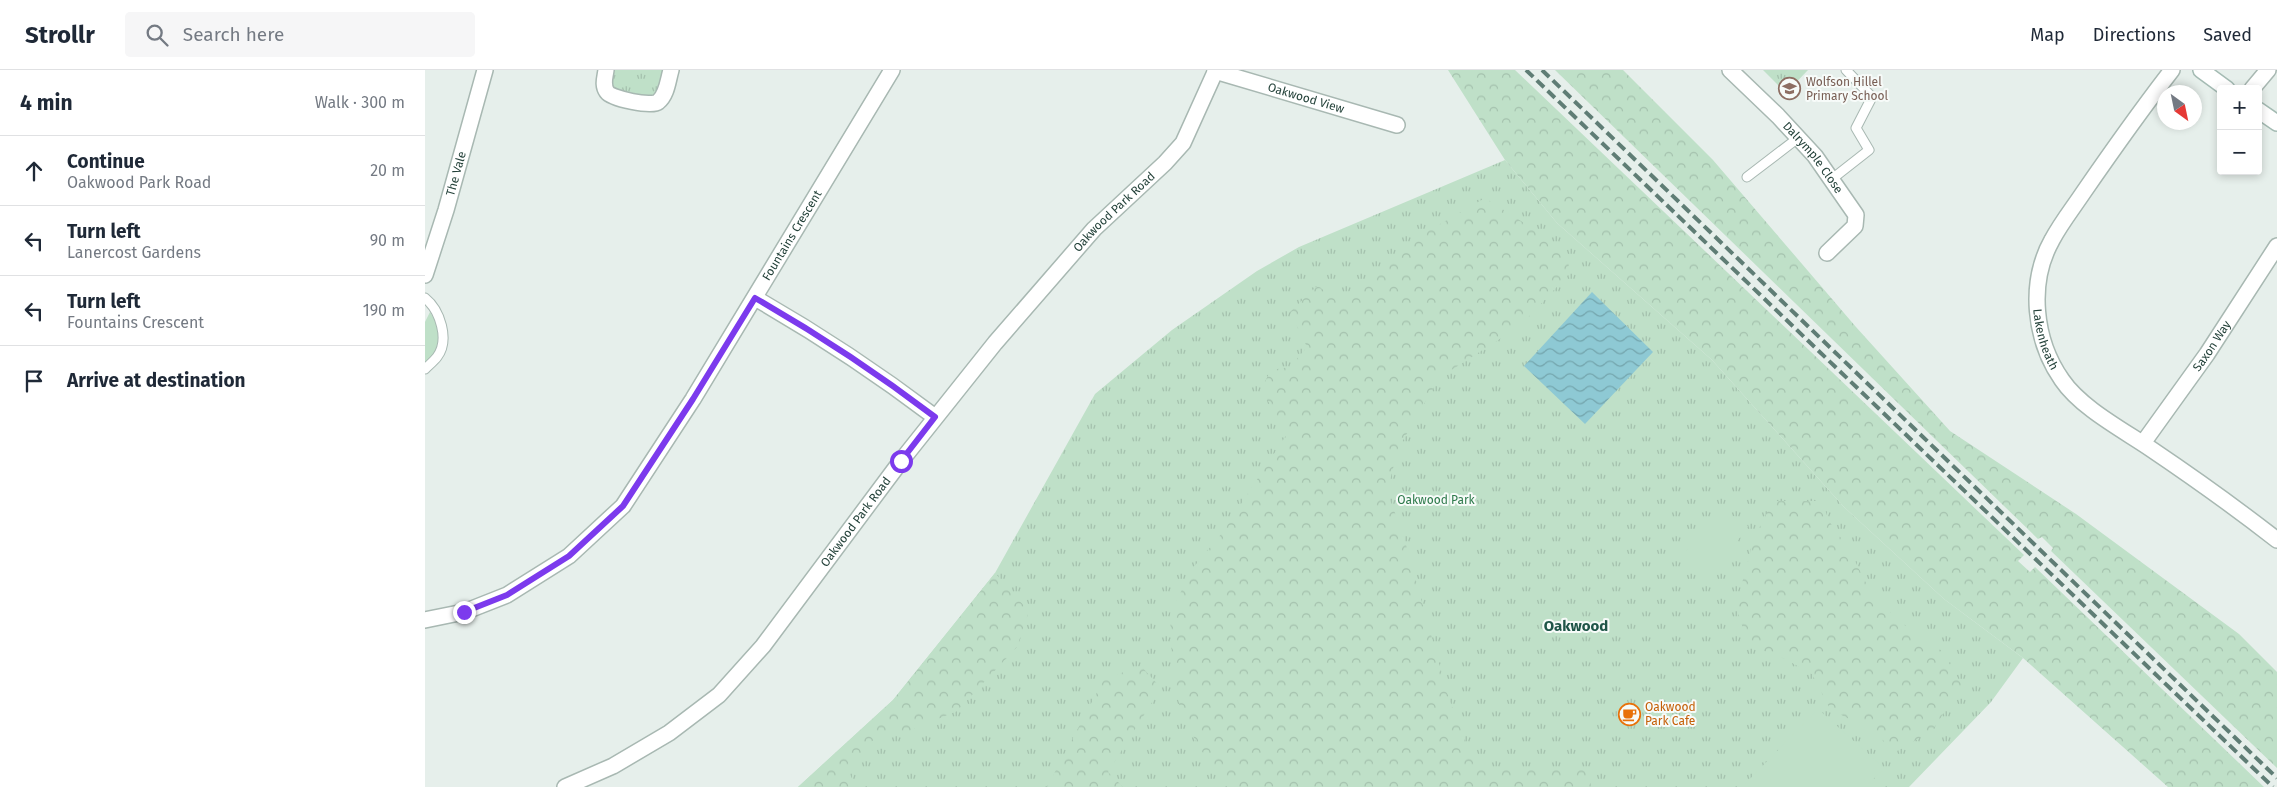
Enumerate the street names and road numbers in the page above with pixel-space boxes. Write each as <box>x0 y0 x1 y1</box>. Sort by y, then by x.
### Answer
street label: Oakwood View <box>1266 80 1346 116</box>
street label: Dalrymple Close <box>1780 119 1846 196</box>
street label: The Vale <box>443 150 469 198</box>
street label: Oakwood Park Road <box>1070 169 1158 255</box>
street label: Fountains Crescent <box>759 187 825 283</box>
street label: Lakenheath <box>2030 308 2061 372</box>
street label: Saxon Way <box>2190 318 2234 374</box>
street label: Oakwood Park Road <box>818 474 894 569</box>

